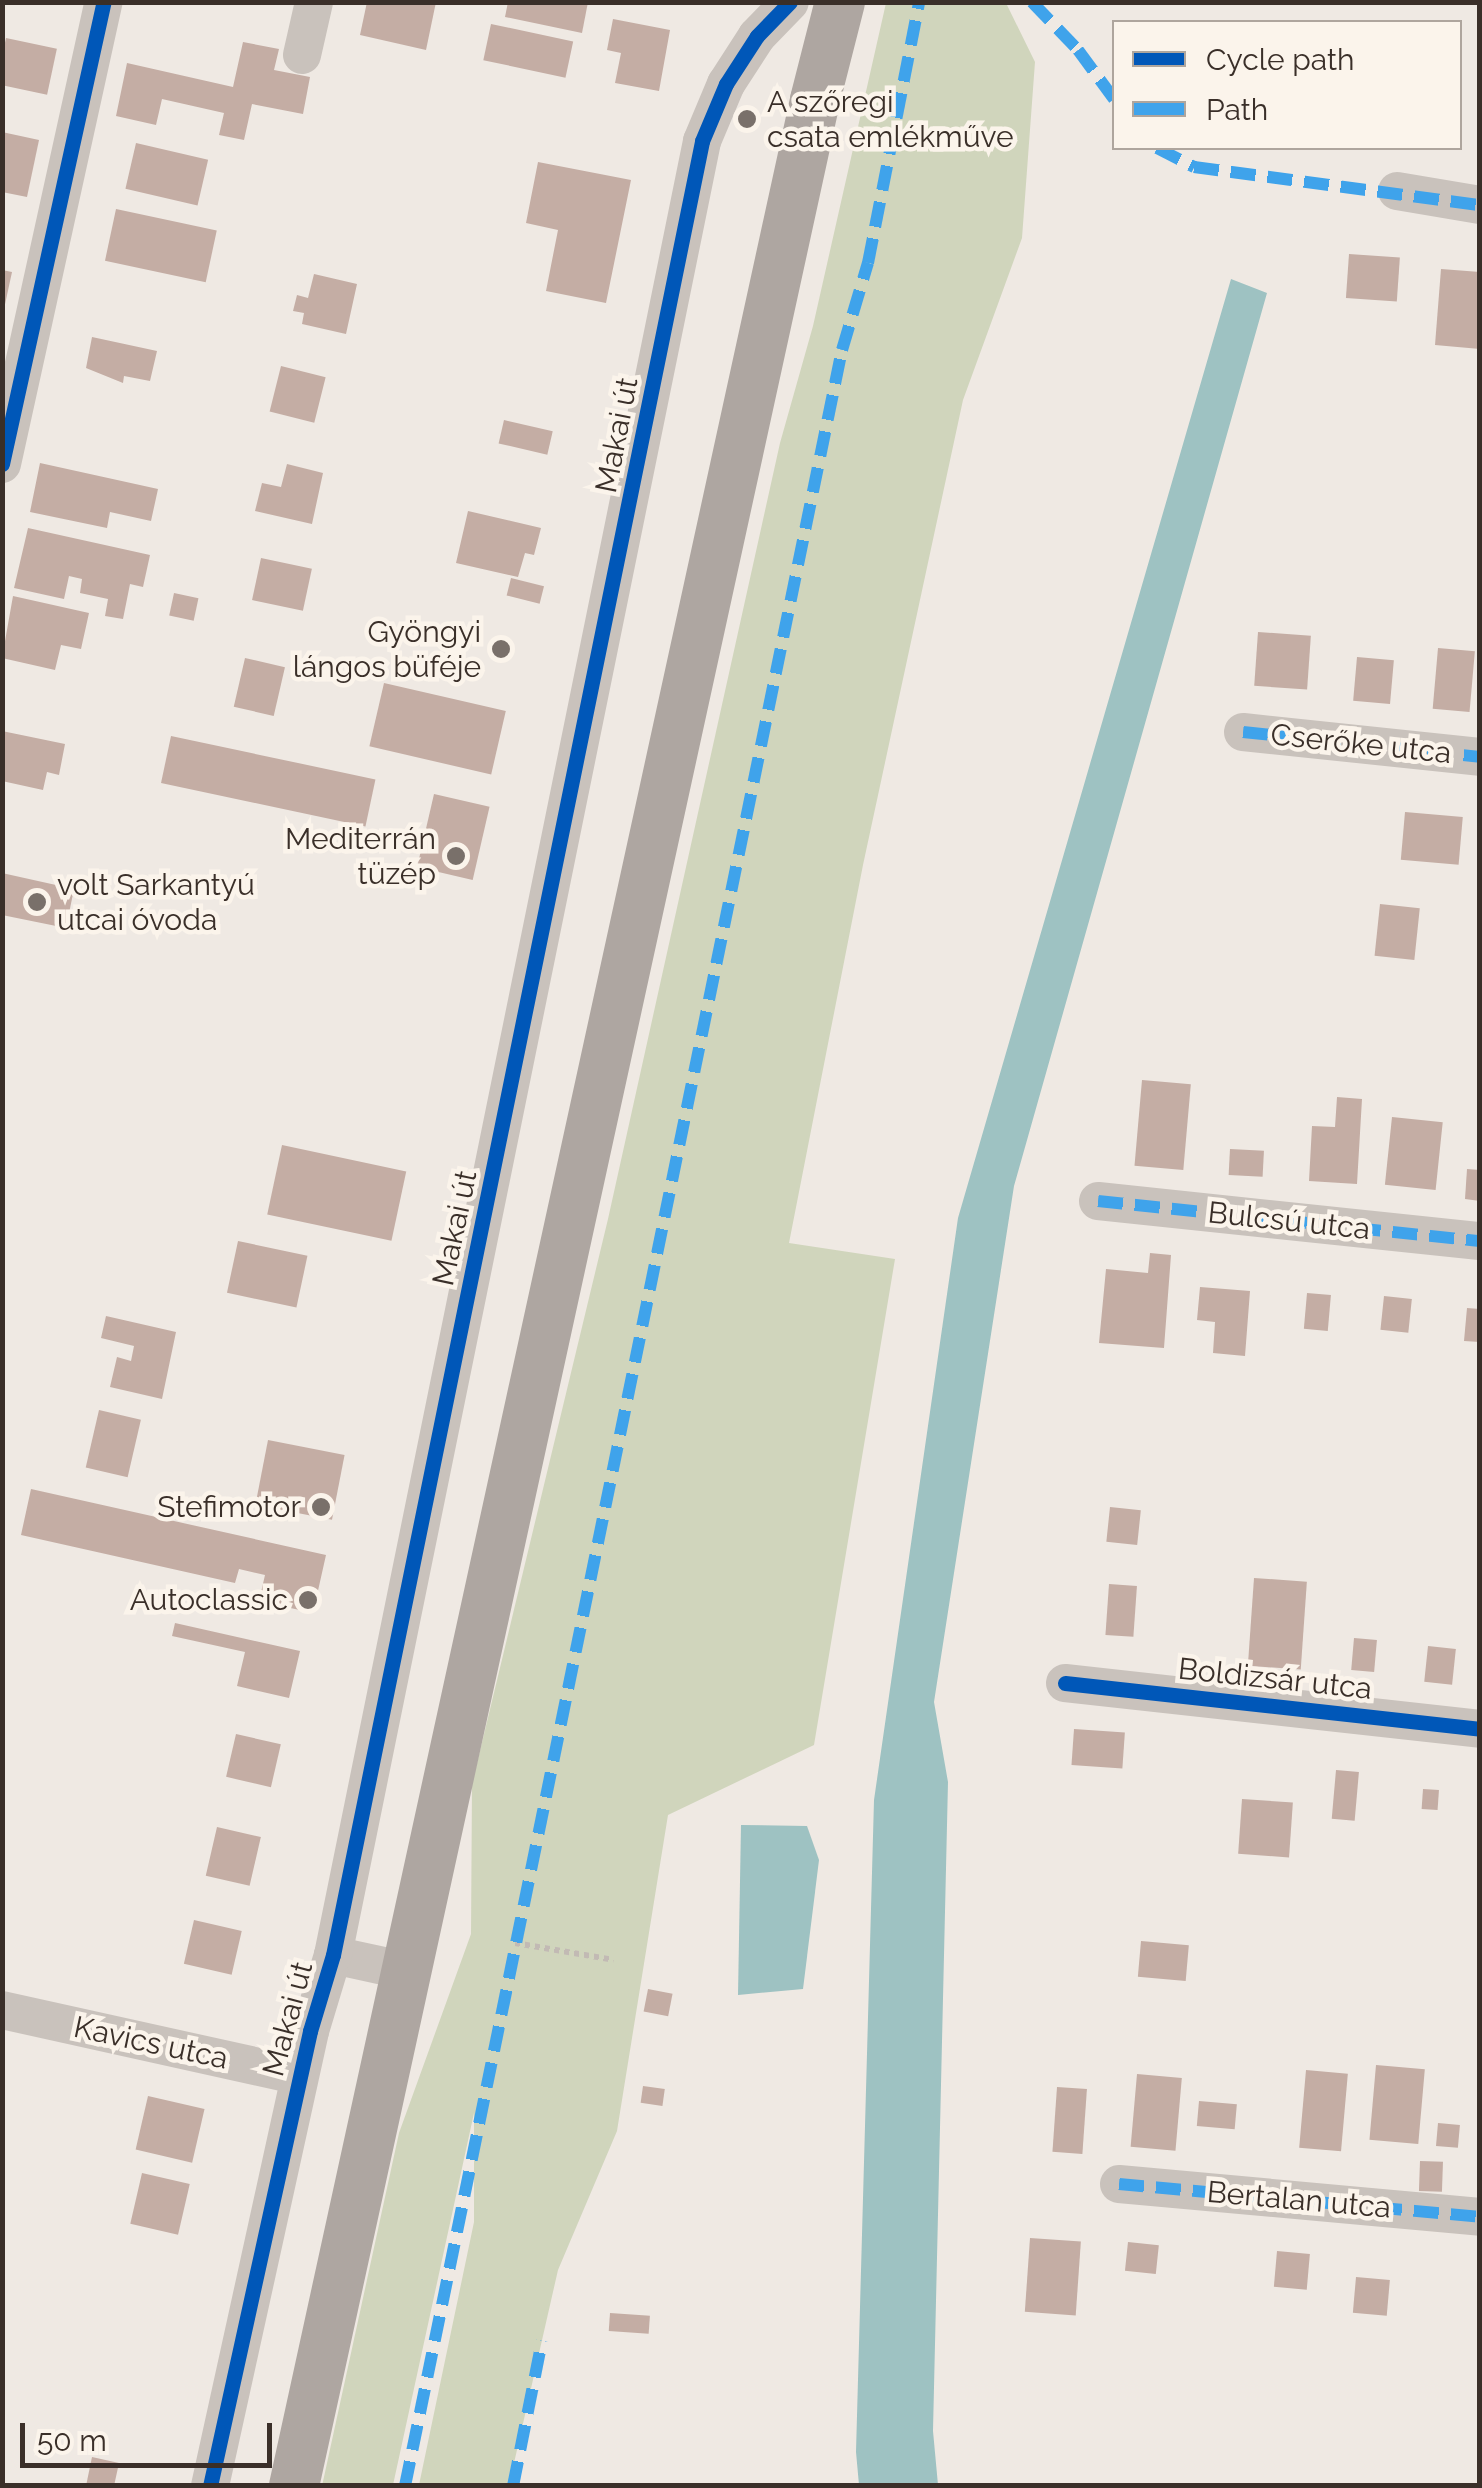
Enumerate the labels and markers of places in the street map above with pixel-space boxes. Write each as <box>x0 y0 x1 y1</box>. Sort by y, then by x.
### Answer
place label: A szőregi csata emlékműve <box>767 84 1014 154</box>
marker: A szőregi csata emlékműve <box>736 108 758 130</box>
place label: Gyöngyi lángos büféje <box>293 614 481 684</box>
marker: Gyöngyi lángos büféje <box>490 638 512 660</box>
place label: Mediterrán tüzép <box>285 821 436 892</box>
marker: Mediterrán tüzép <box>445 845 467 867</box>
place label: volt Sarkantyú utcai óvoda <box>57 867 255 938</box>
marker: volt Sarkantyú utcai óvoda <box>26 891 48 913</box>
place label: Stefimotor <box>157 1489 301 1525</box>
marker: Stefimotor <box>310 1496 332 1518</box>
place label: Autoclassic <box>130 1582 288 1618</box>
marker: Autoclassic <box>297 1589 319 1611</box>

